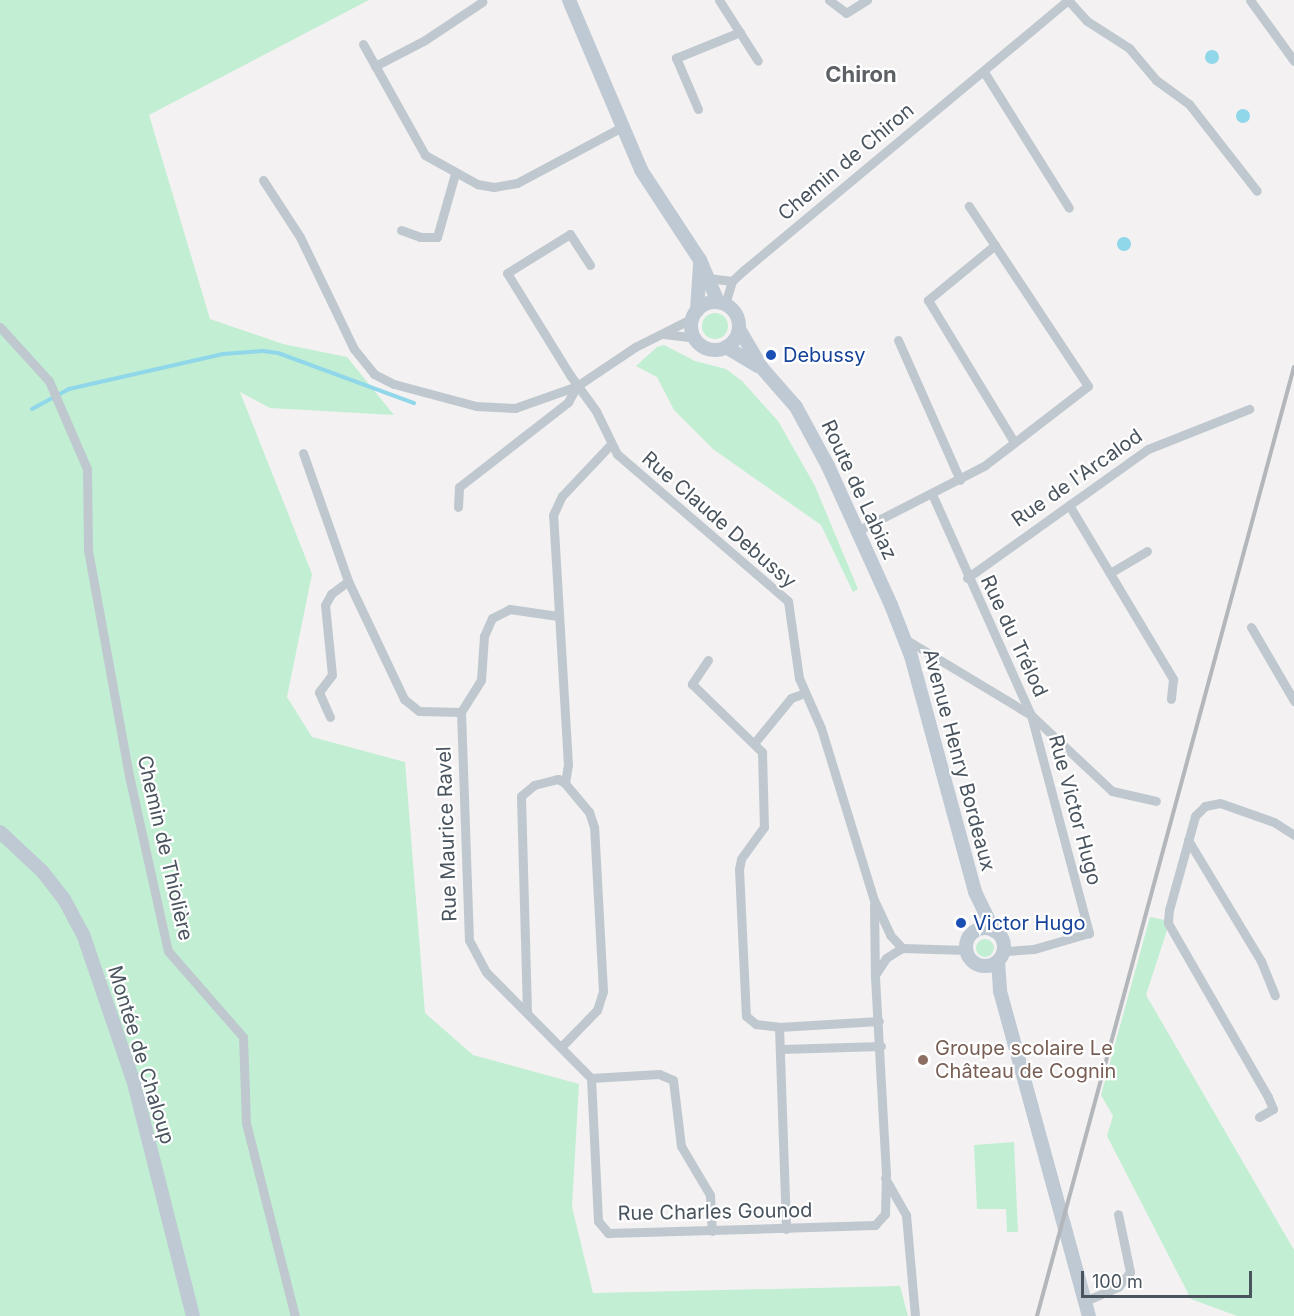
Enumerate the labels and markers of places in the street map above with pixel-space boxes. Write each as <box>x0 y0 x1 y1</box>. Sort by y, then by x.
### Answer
place label: Debussy <box>783 343 866 367</box>
marker: Debussy <box>764 348 778 362</box>
place label: Victor Hugo <box>973 911 1086 935</box>
marker: Victor Hugo <box>954 916 968 930</box>
place label: Groupe scolaire Le Château de Cognin <box>935 1036 1116 1083</box>
marker: Groupe scolaire Le Château de Cognin <box>916 1053 930 1067</box>

